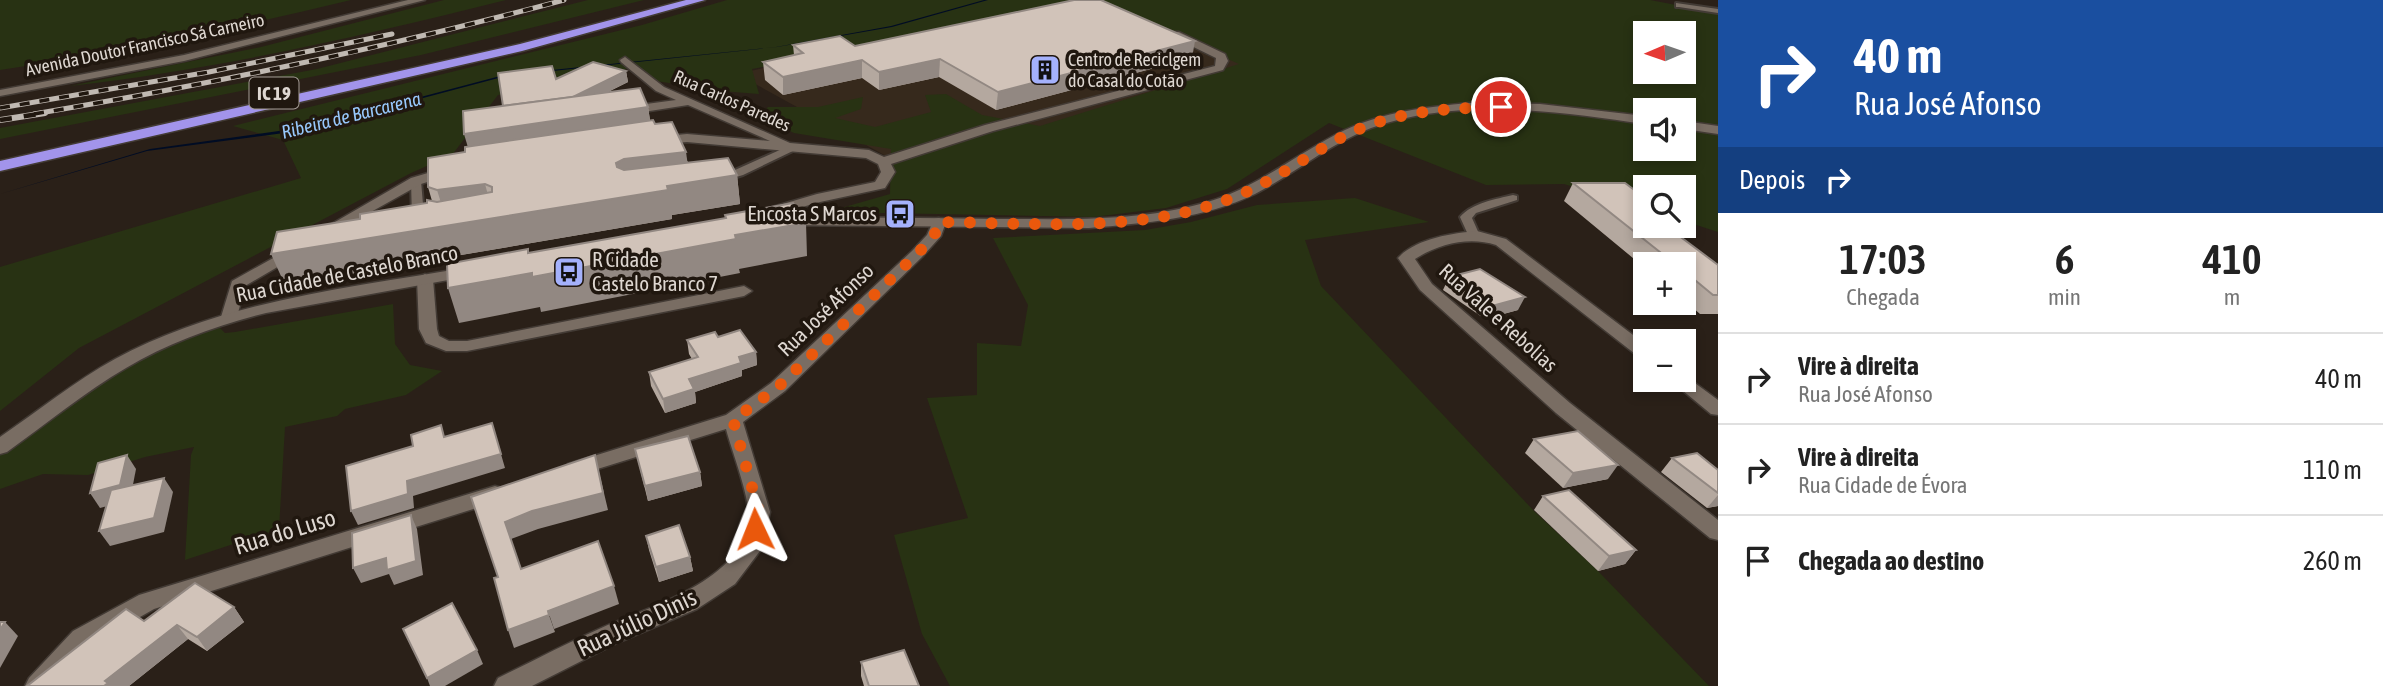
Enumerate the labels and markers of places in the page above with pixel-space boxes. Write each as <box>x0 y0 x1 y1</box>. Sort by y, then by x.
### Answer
place label: Centro de Reciclgem do Casal do Cotão <box>1068 49 1201 91</box>
building icon: Centro de Reciclgem do Casal do Cotão <box>1028 53 1062 87</box>
pin <box>1471 77 1531 137</box>
bus stop icon: Encosta S Marcos <box>883 197 917 231</box>
place label: Encosta S Marcos <box>747 201 877 225</box>
place label: R Cidade Castelo Branco 7 <box>592 247 718 295</box>
bus stop icon: R Cidade Castelo Branco 7 <box>552 255 586 289</box>

